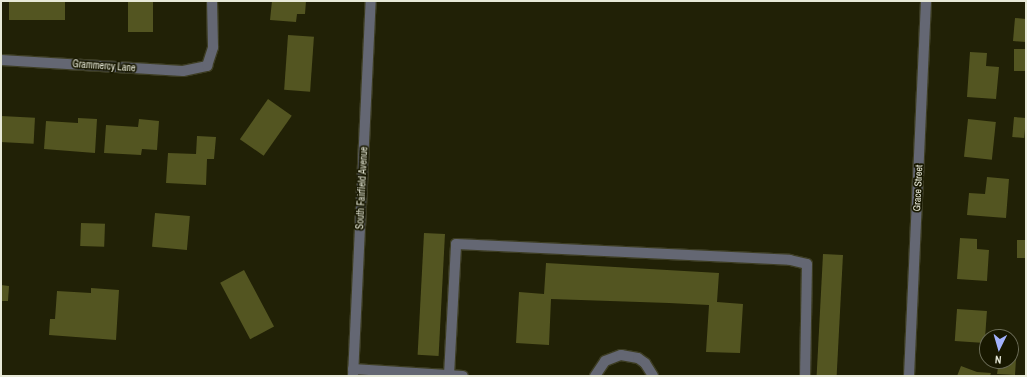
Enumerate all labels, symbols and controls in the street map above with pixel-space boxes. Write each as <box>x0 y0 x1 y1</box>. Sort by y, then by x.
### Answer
street label: Grammercy Lane <box>72 58 136 74</box>
street label: South Fairfield Avenue <box>354 146 370 230</box>
street label: Grace Street <box>911 164 925 212</box>
north arrow <box>979 329 1019 369</box>
text: N <box>994 353 1002 367</box>

